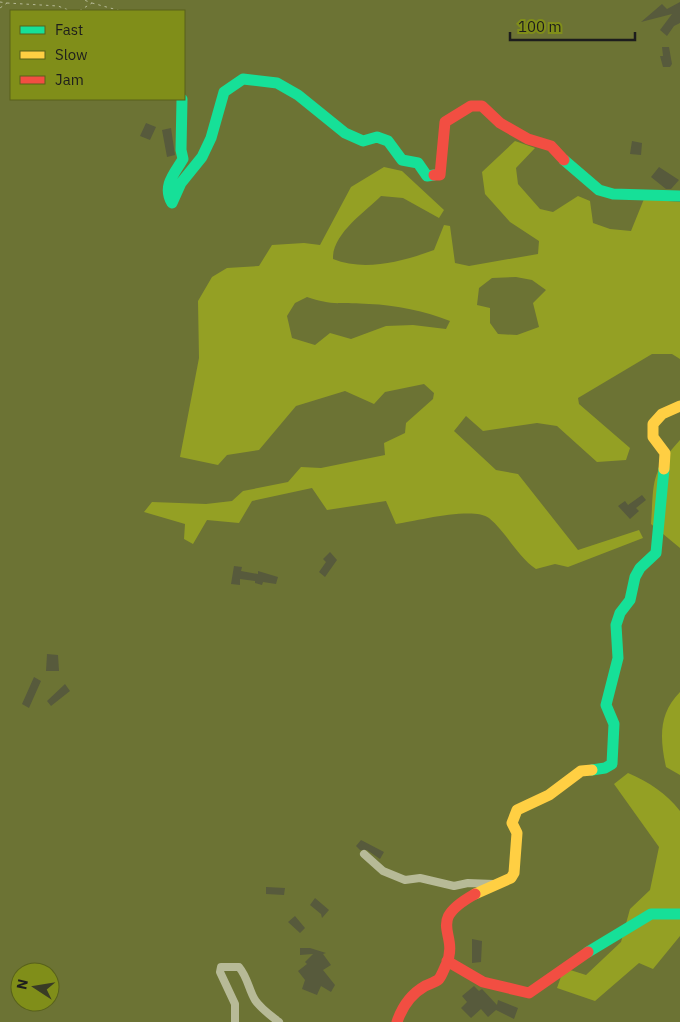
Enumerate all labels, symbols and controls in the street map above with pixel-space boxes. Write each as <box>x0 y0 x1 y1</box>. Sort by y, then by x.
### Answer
legend <box>10 10 185 100</box>
scale bar <box>510 10 635 42</box>
text: 100 m <box>518 17 562 36</box>
text: Fast <box>55 20 83 39</box>
text: Slow <box>55 45 88 64</box>
text: Jam <box>55 70 84 89</box>
north arrow <box>10 962 60 1012</box>
text: N <box>12 977 32 991</box>

